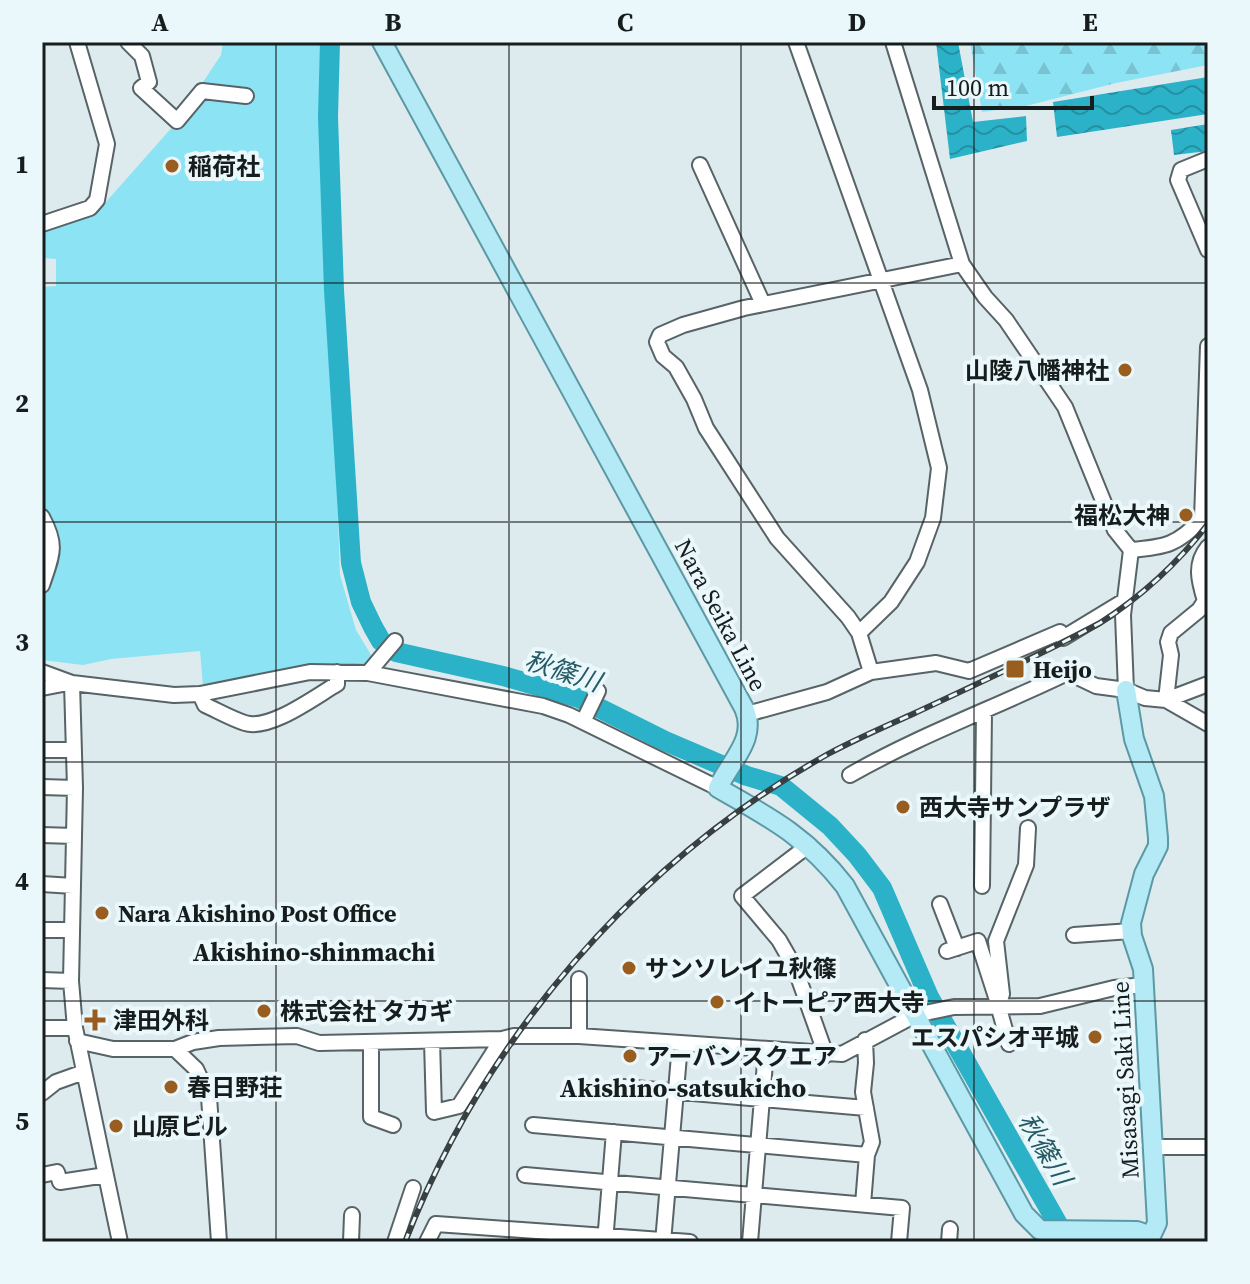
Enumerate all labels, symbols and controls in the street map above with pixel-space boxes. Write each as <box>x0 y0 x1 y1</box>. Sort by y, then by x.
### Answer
text: A <box>151 4 169 40</box>
text: B <box>385 4 402 40</box>
text: C <box>617 4 633 40</box>
text: D <box>848 4 866 40</box>
text: E <box>1082 4 1098 40</box>
scale bar <box>934 60 1092 110</box>
text: 100 m <box>946 71 1009 104</box>
text: 1 <box>15 146 29 182</box>
place label: 稲荷社 <box>188 150 260 183</box>
marker: 稲荷社 <box>163 157 181 175</box>
place label: 山陵八幡神社 <box>965 354 1109 387</box>
marker: 山陵八幡神社 <box>1116 361 1134 379</box>
text: 2 <box>15 385 29 421</box>
place label: 福松大神 <box>1074 499 1170 532</box>
marker: 福松大神 <box>1177 506 1195 524</box>
street label: Nara Seika Line <box>667 533 775 697</box>
text: 3 <box>15 624 29 660</box>
water label: 秋篠川 <box>520 642 608 701</box>
place label: Heijo <box>1033 653 1092 686</box>
marker: Heijo <box>1004 658 1026 680</box>
place label: 西大寺サンプラザ <box>919 791 1110 824</box>
marker: 西大寺サンプラザ <box>894 798 912 816</box>
text: 4 <box>15 863 29 899</box>
place label: Nara Akishino Post Office <box>118 897 397 930</box>
marker: Nara Akishino Post Office <box>93 904 111 922</box>
district label: Akishino-shinmachi <box>193 934 435 970</box>
place label: サンソレイユ秋篠 <box>645 952 837 985</box>
marker: サンソレイユ秋篠 <box>620 959 638 977</box>
street label: Misasagi Saki Line <box>1103 980 1147 1180</box>
place label: イトーピア西大寺 <box>733 986 925 1019</box>
marker: イトーピア西大寺 <box>708 993 726 1011</box>
place label: 株式会社 タカギ <box>280 995 453 1028</box>
marker: 株式会社 タカギ <box>255 1002 273 1020</box>
place label: 津田外科 <box>113 1004 209 1037</box>
marker: 津田外科 <box>84 1009 106 1031</box>
place label: エスパシオ平城 <box>911 1021 1079 1054</box>
marker: エスパシオ平城 <box>1086 1028 1104 1046</box>
place label: アーバンスクエア <box>646 1040 837 1073</box>
marker: アーバンスクエア <box>621 1047 639 1065</box>
district label: Akishino-satsukicho <box>560 1070 806 1106</box>
place label: 春日野荘 <box>187 1071 283 1104</box>
marker: 春日野荘 <box>162 1078 180 1096</box>
text: 5 <box>15 1103 29 1139</box>
water label: 秋篠川 <box>1010 1106 1082 1194</box>
place label: 山原ビル <box>132 1110 228 1143</box>
marker: 山原ビル <box>107 1117 125 1135</box>

